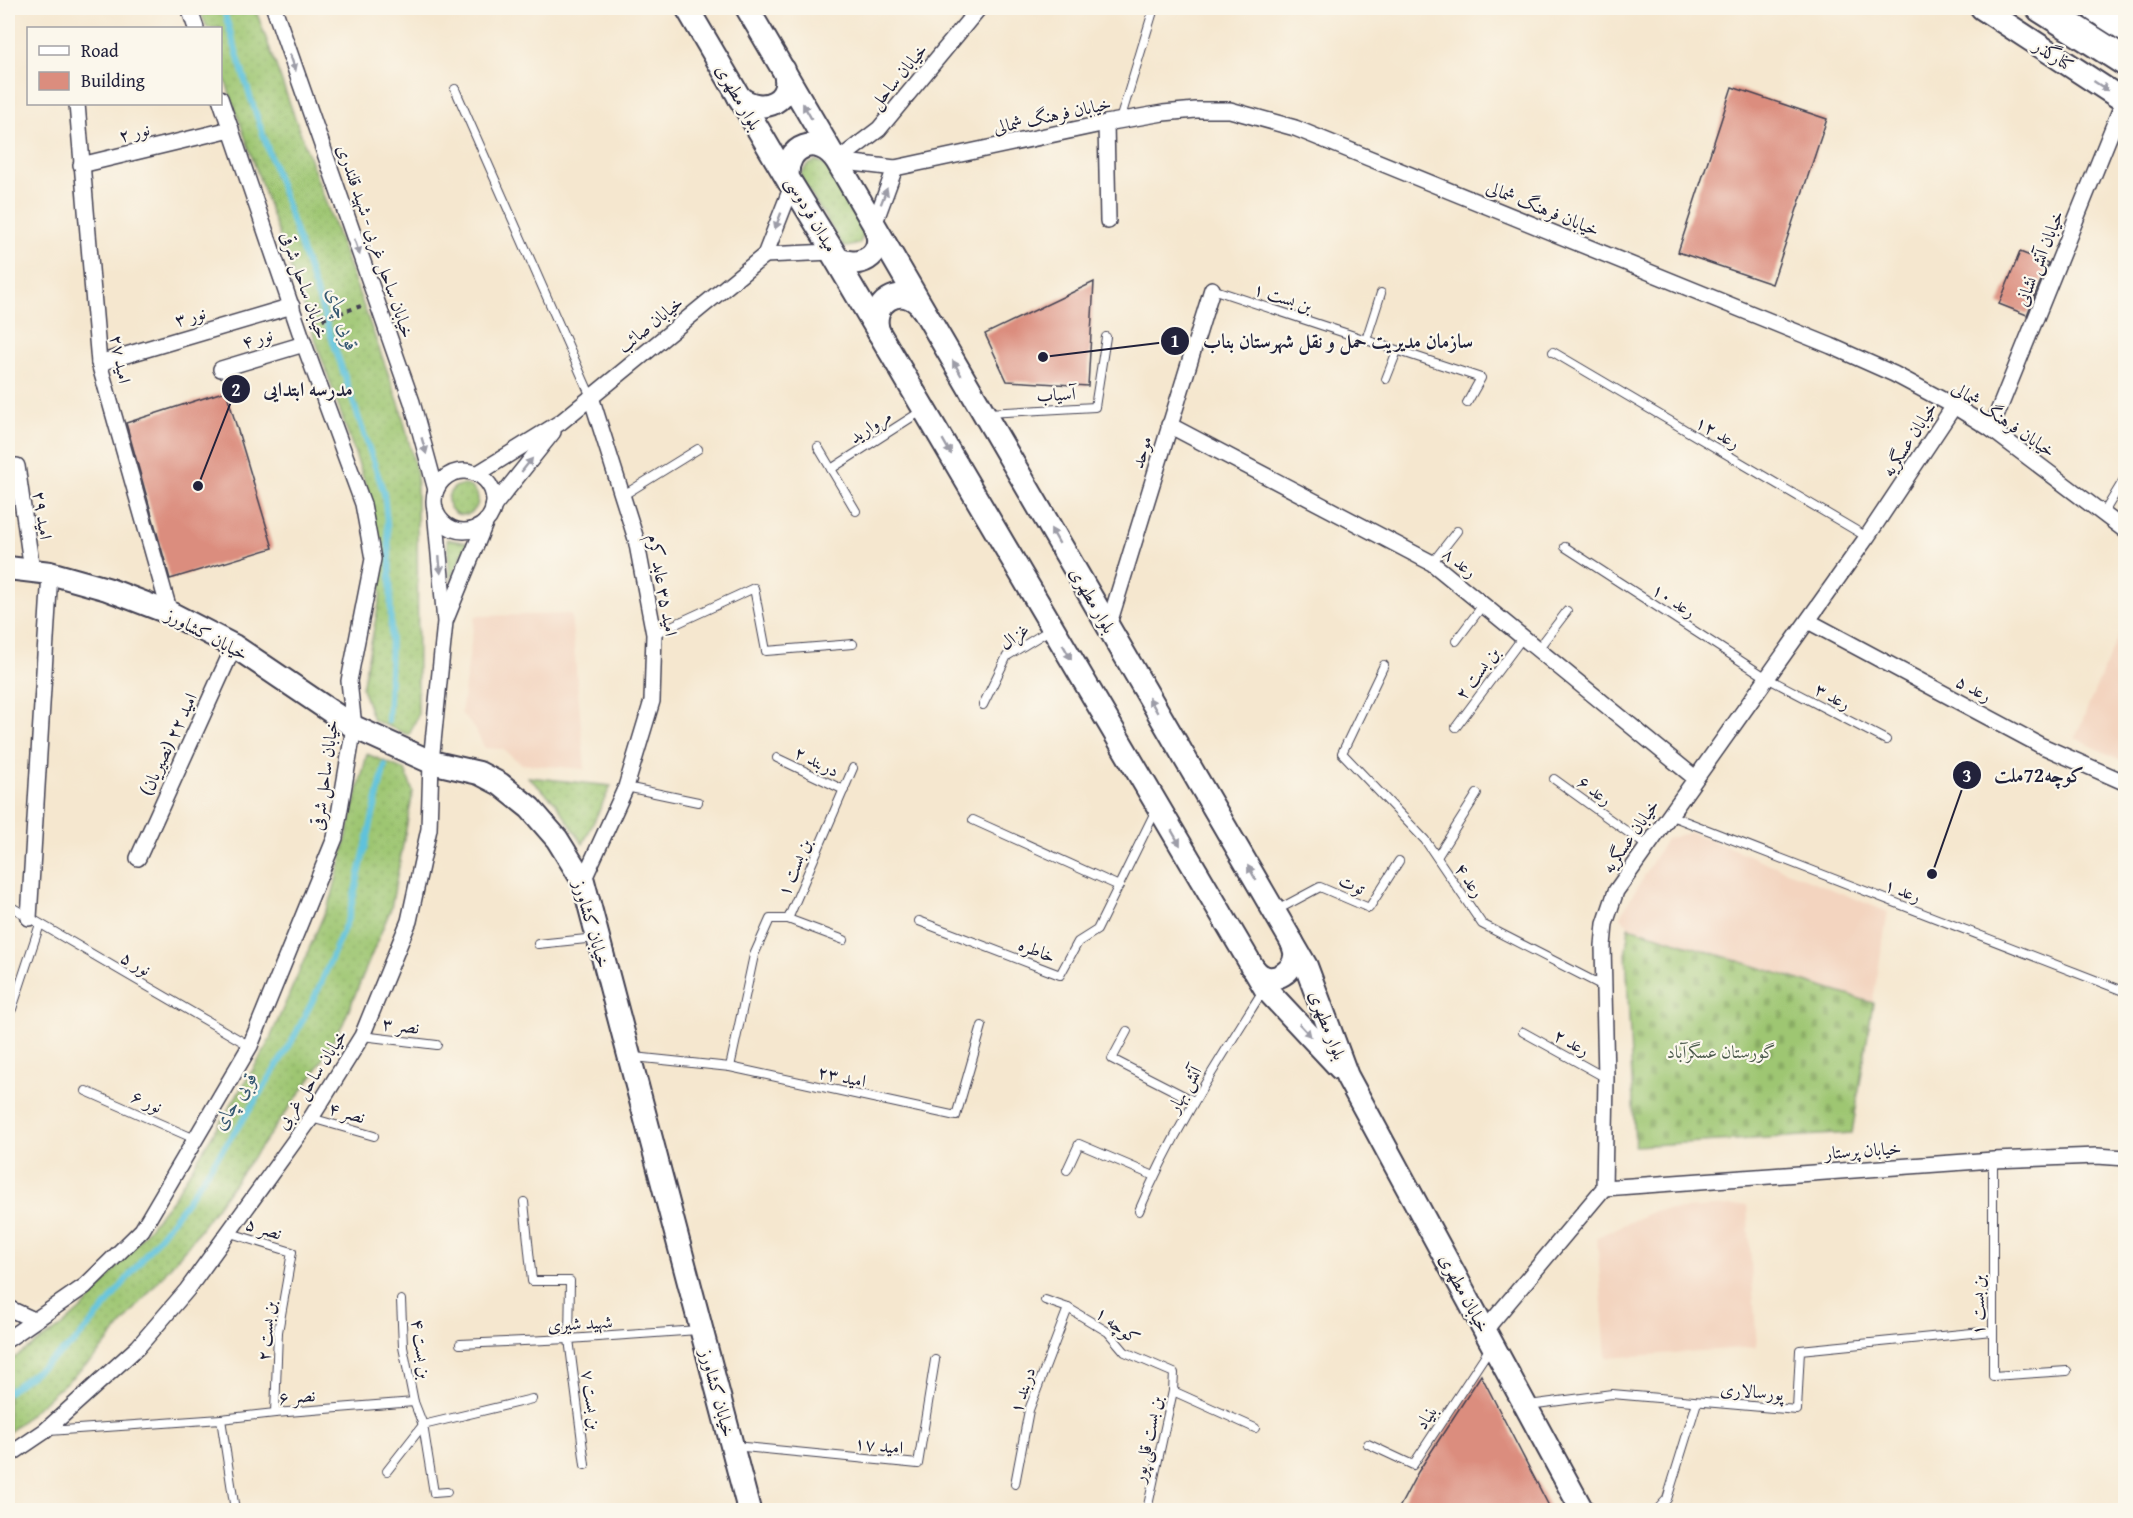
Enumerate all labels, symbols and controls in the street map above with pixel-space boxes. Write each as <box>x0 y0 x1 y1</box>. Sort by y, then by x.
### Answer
legend <box>27 27 222 105</box>
street label: کنارگذر <box>2027 31 2079 78</box>
text: Road <box>81 37 119 64</box>
street label: خیابان ساحل <box>862 37 934 115</box>
one-way arrow <box>289 54 299 72</box>
street label: بلوار مطهری <box>709 59 769 135</box>
text: Building <box>81 67 145 94</box>
one-way arrow <box>2093 80 2109 91</box>
street label: خیابان فرهنگ شمالی <box>990 89 1114 141</box>
one-way arrow <box>802 103 813 119</box>
street label: نور ۲ <box>116 115 152 149</box>
street label: خیابان ساحل غربی - شهید قلندری <box>330 141 422 341</box>
street label: میدان فردوسی <box>779 171 845 257</box>
street label: خیابان فرهنگ شمالی <box>1482 173 1604 243</box>
one-way arrow <box>880 187 890 205</box>
street label: خیابان آتش نشانی <box>2007 206 2071 310</box>
one-way arrow <box>773 212 783 230</box>
street label: خیابان ساحل شرقی <box>274 228 336 342</box>
one-way arrow <box>353 238 363 256</box>
street label: بن بست ۱ <box>1250 275 1317 319</box>
water label: قوبی چای <box>319 284 368 355</box>
street label: خیابان صائب <box>611 289 689 359</box>
street label: نور ۳ <box>171 299 209 333</box>
street label: نور ۴ <box>238 321 276 355</box>
callout: سازمان مدیریت حمل و نقل شهرستان بناب <box>1160 322 1485 360</box>
text: سازمان مدیریت حمل و نقل شهرستان بناب <box>1203 326 1473 355</box>
text: 1 <box>1170 327 1180 354</box>
street label: امید ۲۷ <box>103 333 139 385</box>
one-way arrow <box>952 359 962 376</box>
callout: مدرسه ابتدایی <box>221 370 365 408</box>
text: مدرسه ابتدایی <box>262 374 353 403</box>
street label: خیابان فرهنگ شمالی <box>1947 374 2061 464</box>
text: 2 <box>231 376 241 403</box>
street label: آسیاب <box>1036 379 1078 409</box>
street label: خیابان عسگریه <box>1874 396 1944 482</box>
street label: مروارید <box>843 402 897 450</box>
street label: رعد ۱۲ <box>1691 408 1745 456</box>
street label: موحد <box>1123 432 1159 472</box>
one-way arrow <box>420 437 429 455</box>
one-way arrow <box>942 439 952 456</box>
one-way arrow <box>520 457 533 473</box>
street label: امید ۲۹ <box>26 489 60 541</box>
one-way arrow <box>1050 528 1061 544</box>
street label: امید ۳۵ عابد کرم <box>638 532 685 639</box>
street label: رعد ۸ <box>1437 540 1483 584</box>
one-way arrow <box>435 556 445 575</box>
street label: بلوار مطهری <box>1063 562 1123 638</box>
street label: رعد ۱۰ <box>1647 576 1701 624</box>
street label: خیابان کشاورز <box>159 600 253 667</box>
street label: غزال <box>993 616 1035 656</box>
street label: بن بست ۲ <box>1448 640 1506 705</box>
one-way arrow <box>1062 644 1072 661</box>
street label: رعد ۵ <box>1951 667 1997 709</box>
street label: رعد ۳ <box>1810 675 1856 717</box>
street label: امید ۲۲ (نصیریان) <box>132 688 204 800</box>
one-way arrow <box>1148 697 1159 713</box>
street label: خیابان ساحل شرقی <box>303 718 345 832</box>
street label: دربند ۲ <box>790 739 844 783</box>
callout: کوچه72ملت <box>1952 756 2096 794</box>
text: کوچه72ملت <box>1994 760 2084 789</box>
text: 3 <box>1962 762 1972 789</box>
street label: رعد ۶ <box>1572 768 1618 812</box>
street label: خیابان عسگریه <box>1594 793 1666 879</box>
one-way arrow <box>1171 830 1182 846</box>
street label: بن بست ۱ <box>770 833 819 900</box>
street label: رعد ۴ <box>1448 857 1492 903</box>
one-way arrow <box>1246 865 1257 881</box>
street label: توت <box>1335 866 1370 902</box>
street label: رعد ۱ <box>1881 871 1925 909</box>
street label: خیابان کشاورز <box>566 875 617 971</box>
street label: خاطره <box>1014 931 1060 969</box>
street label: نور ۵ <box>116 943 156 983</box>
street label: بلوار مطهری <box>1302 986 1354 1064</box>
street label: نصر ۳ <box>381 1009 421 1041</box>
street label: رعد ۲ <box>1549 1021 1595 1063</box>
one-way arrow <box>1297 1023 1311 1037</box>
street label: خیابان ساحل غربی <box>268 1024 354 1134</box>
park label: گورستان عسگرآباد <box>1667 1038 1775 1065</box>
street label: امید ۲۳ <box>815 1058 869 1094</box>
street label: آتش بهار <box>1159 1059 1209 1119</box>
water label: قوبی چای <box>204 1065 265 1136</box>
street label: نور ۶ <box>127 1082 167 1120</box>
street label: نصر ۴ <box>325 1094 369 1130</box>
street label: خیابان پرستار <box>1822 1134 1902 1166</box>
street label: نصر ۵ <box>242 1209 286 1247</box>
street label: خیابان مطهری <box>1433 1249 1497 1337</box>
street label: بن بست ۱ <box>1964 1274 1991 1335</box>
street label: بن بست ۲ <box>249 1299 283 1363</box>
street label: کوچه ۱ <box>1090 1299 1146 1351</box>
street label: شهید شیری <box>547 1308 613 1338</box>
street label: بن بست ۴ <box>405 1317 439 1381</box>
street label: خیابان کشاورز <box>693 1344 743 1440</box>
street label: دربند ۱ <box>1002 1363 1042 1417</box>
street label: بن بست ۷ <box>575 1368 609 1432</box>
street label: پورسالاری <box>1719 1375 1786 1407</box>
street label: نصر ۶ <box>277 1381 317 1411</box>
street label: بن بست قلی پور <box>1124 1392 1170 1487</box>
street label: بنیاد <box>1408 1399 1444 1435</box>
street label: امید ۱۷ <box>853 1429 905 1461</box>

